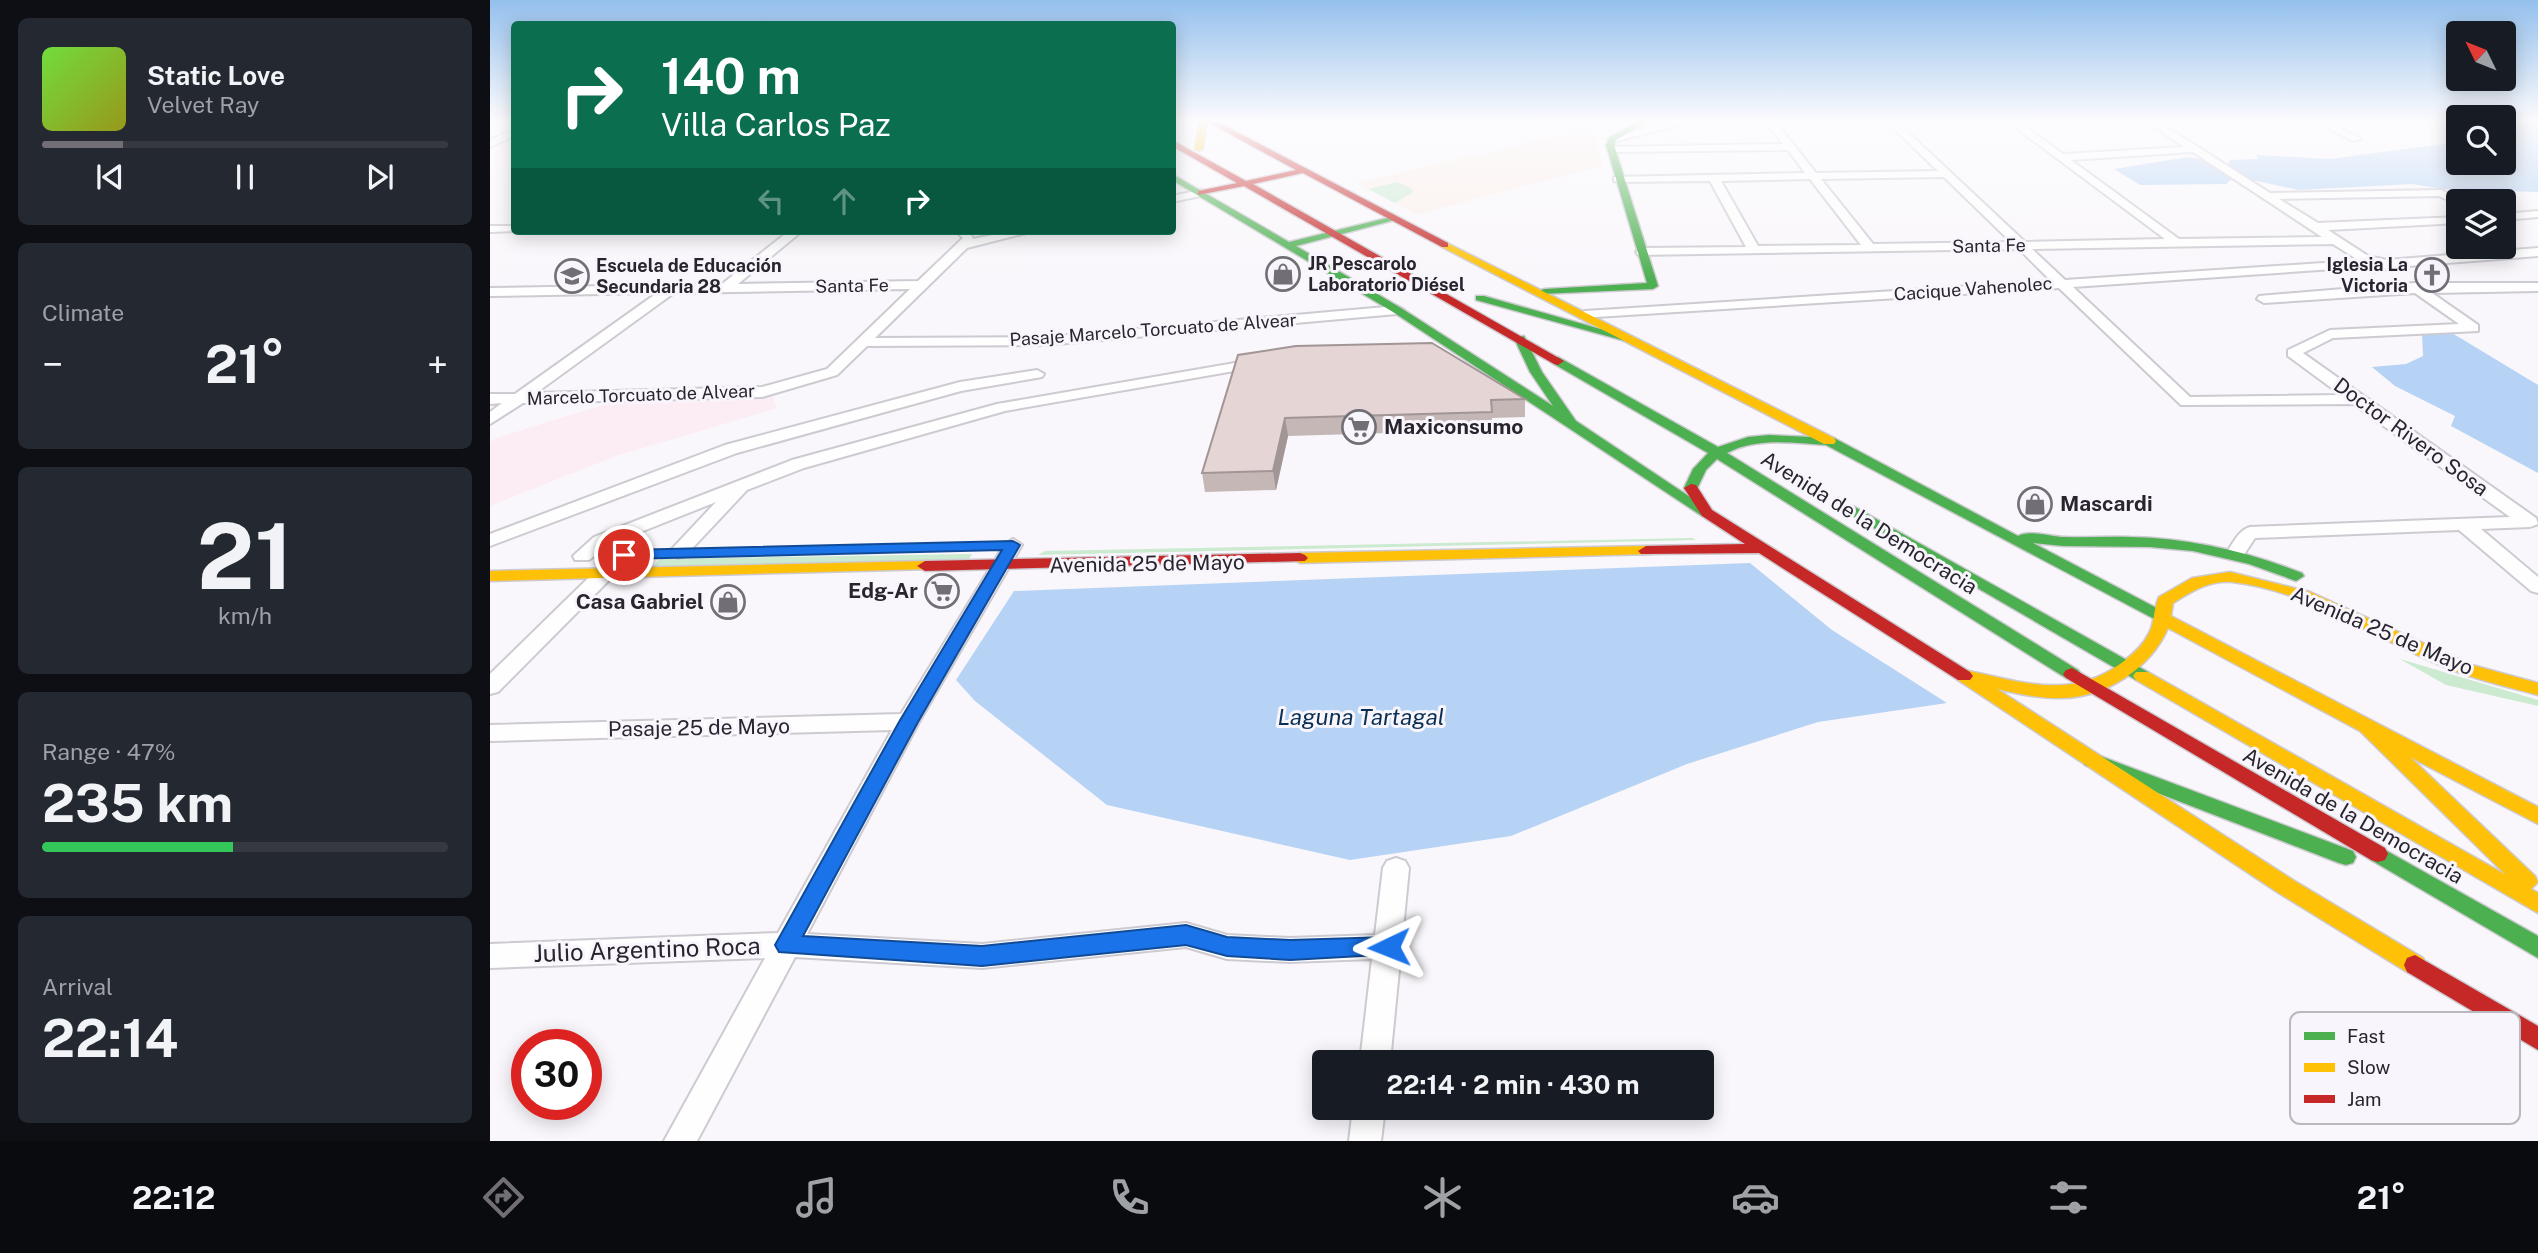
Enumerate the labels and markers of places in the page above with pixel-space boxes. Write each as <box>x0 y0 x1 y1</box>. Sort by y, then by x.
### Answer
place label: JR Pescarolo Laboratorio Diésel <box>1308 253 1465 295</box>
place label: Iglesia La Victoria <box>2326 254 2408 296</box>
place label: Escuela de Educación Secundaria 28 <box>596 255 782 297</box>
shop icon: JR Pescarolo Laboratorio Diésel <box>1264 255 1302 293</box>
church icon: Iglesia La Victoria <box>2413 256 2451 294</box>
school or university icon: Escuela de Educación Secundaria 28 <box>553 257 591 295</box>
supermarket icon: Maxiconsumo <box>1340 408 1378 446</box>
place label: Maxiconsumo <box>1384 414 1523 439</box>
shop icon: Mascardi <box>2016 485 2054 523</box>
place label: Mascardi <box>2060 491 2153 516</box>
pin <box>594 525 654 585</box>
supermarket icon: Edg-Ar <box>923 572 961 610</box>
place label: Edg-Ar <box>848 578 918 603</box>
shop icon: Casa Gabriel <box>709 583 747 621</box>
place label: Casa Gabriel <box>576 589 704 614</box>

